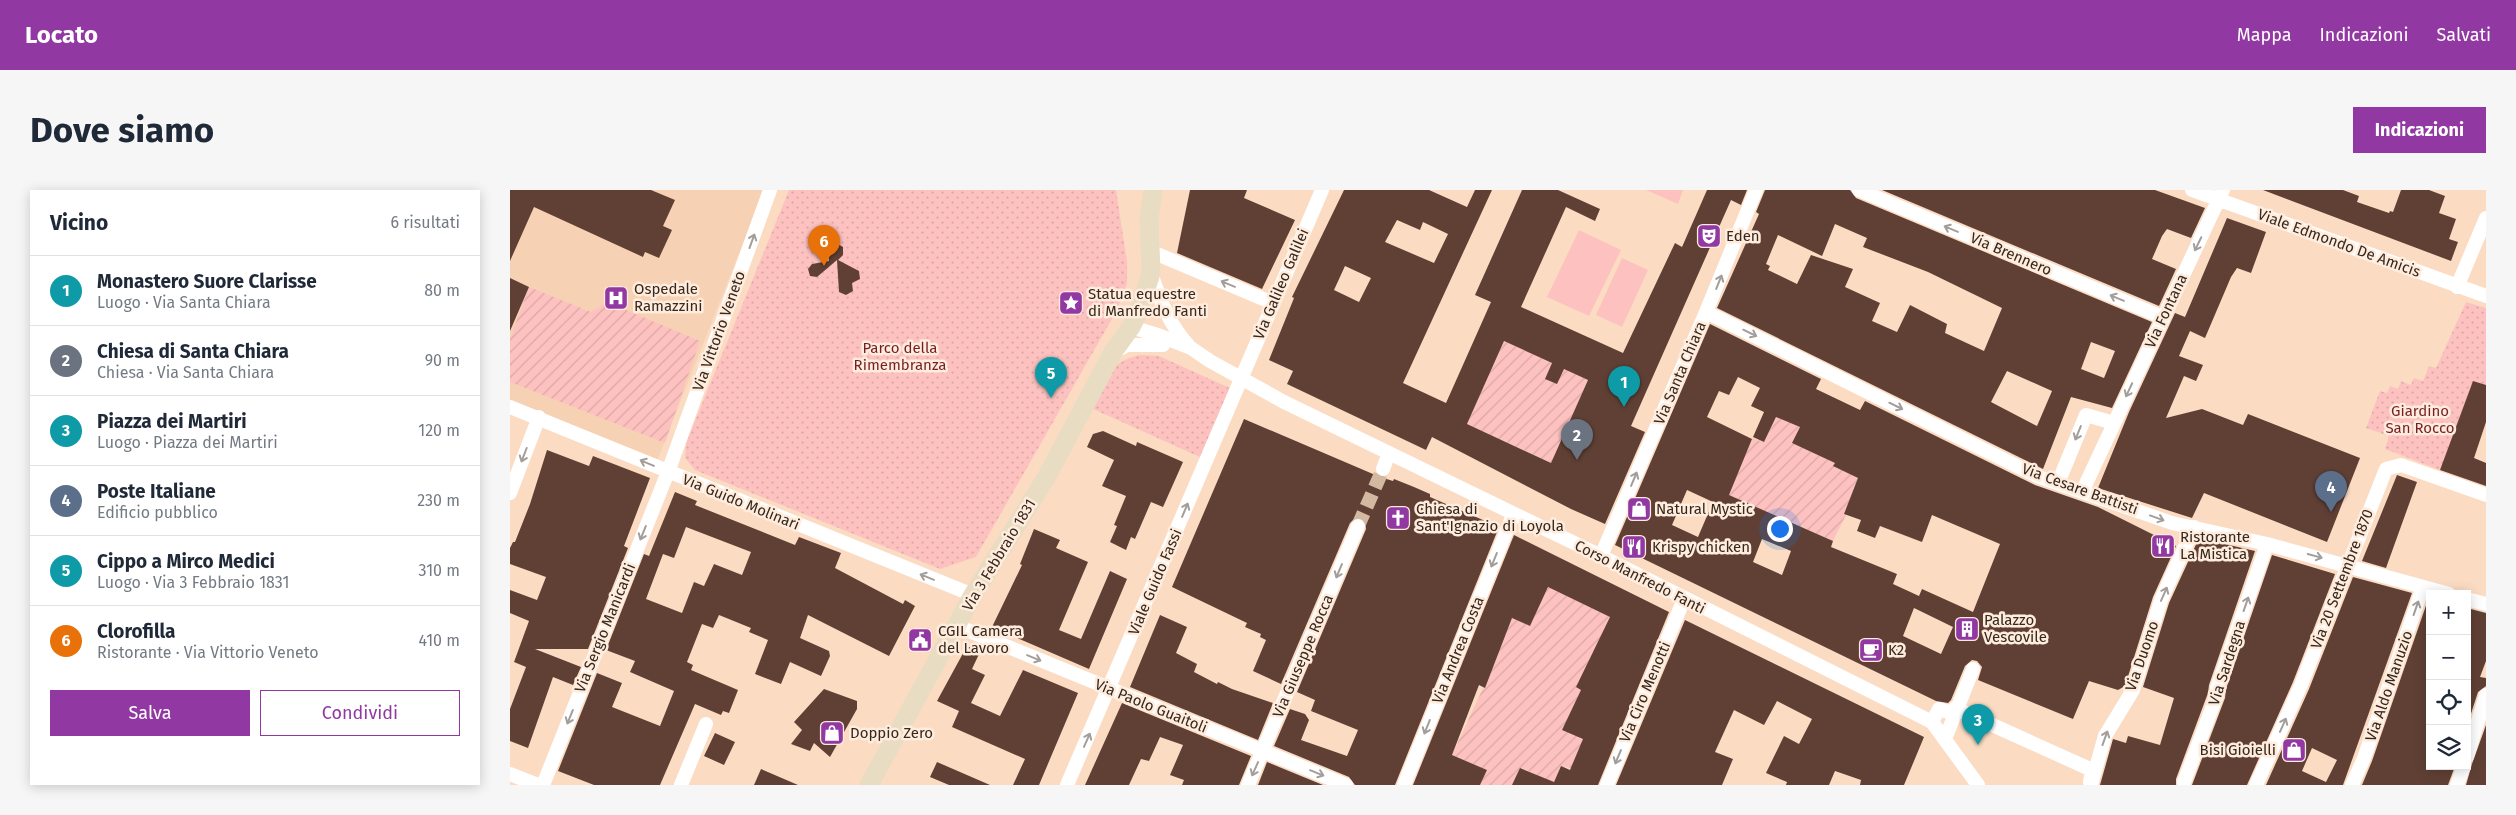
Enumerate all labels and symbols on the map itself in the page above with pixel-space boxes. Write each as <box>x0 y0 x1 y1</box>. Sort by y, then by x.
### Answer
street label: Viale Edmondo De Amicis <box>2255 205 2423 281</box>
theatre icon: Eden <box>1696 223 1722 249</box>
one-way arrow <box>1944 223 1959 232</box>
pin: 6 <box>808 225 840 266</box>
street label: Via Galileo Galilei <box>1249 226 1313 342</box>
place label: Eden <box>1726 227 1760 245</box>
street label: Via Brennero <box>1967 229 2055 279</box>
one-way arrow <box>748 234 757 250</box>
one-way arrow <box>2193 236 2203 251</box>
street label: Via Vittorio Veneto <box>689 269 749 393</box>
street label: Via Fontana <box>2141 271 2191 351</box>
one-way arrow <box>1715 274 1724 289</box>
one-way arrow <box>1221 279 1236 289</box>
place label: Ospedale Ramazzini <box>634 280 702 315</box>
hospital icon: Ospedale Ramazzini <box>603 285 629 311</box>
place label: Statua equestre di Manfredo Fanti <box>1088 285 1207 320</box>
place icon: Statua equestre di Manfredo Fanti <box>1058 290 1084 316</box>
one-way arrow <box>2110 293 2125 302</box>
street label: Via Santa Chiara <box>1650 319 1710 427</box>
one-way arrow <box>1742 329 1757 338</box>
park label: Parco della Rimembranza <box>854 339 946 374</box>
pin: 5 <box>1035 357 1067 398</box>
pin: 1 <box>1608 366 1640 407</box>
one-way arrow <box>2123 382 2133 397</box>
one-way arrow <box>1888 401 1903 411</box>
park label: Giardino San Rocco <box>2385 402 2455 437</box>
pin: 2 <box>1561 419 1593 460</box>
one-way arrow <box>2073 425 2083 440</box>
one-way arrow <box>519 447 528 462</box>
one-way arrow <box>640 458 655 468</box>
street label: Via Cesare Battisti <box>2019 460 2141 518</box>
street label: Via Guido Molinari <box>680 470 802 534</box>
pin: 4 <box>2315 471 2347 512</box>
one-way arrow <box>1629 472 1639 487</box>
street label: Via 3 Febbraio 1831 <box>958 496 1040 614</box>
shop icon: Natural Mystic <box>1626 496 1652 522</box>
place label: Chiesa di Sant'Ignazio di Loyola <box>1416 500 1564 535</box>
place label: Natural Mystic <box>1656 500 1753 518</box>
one-way arrow <box>1180 503 1190 518</box>
church icon: Chiesa di Sant'Ignazio di Loyola <box>1385 505 1411 531</box>
street label: Via 20 Settembre 1870 <box>2307 507 2377 651</box>
one-way arrow <box>2149 514 2164 523</box>
your location <box>1767 516 1793 542</box>
one-way arrow <box>638 525 647 541</box>
street label: Viale Guido Fassi <box>1124 526 1186 638</box>
place label: Ristorante La Mistica <box>2180 528 2250 563</box>
restaurant icon: Ristorante La Mistica <box>2150 533 2176 559</box>
restaurant icon: Krispy chicken <box>1621 534 1647 560</box>
street label: Corso Manfredo Fanti <box>1572 536 1708 618</box>
place label: Krispy chicken <box>1652 538 1750 556</box>
one-way arrow <box>1489 552 1499 567</box>
one-way arrow <box>2306 552 2322 561</box>
street label: Via Sergio Manicardi <box>571 561 639 695</box>
one-way arrow <box>1334 563 1344 578</box>
one-way arrow <box>920 572 936 581</box>
one-way arrow <box>2160 587 2170 602</box>
street label: Via Giuseppe Rocca <box>1269 592 1337 720</box>
street label: Via Andrea Costa <box>1428 594 1488 706</box>
one-way arrow <box>2242 596 2251 612</box>
one-way arrow <box>2412 600 2421 616</box>
place label: Palazzo Vescovile <box>1984 611 2047 646</box>
building icon: Palazzo Vescovile <box>1954 616 1980 642</box>
street label: Via Duomo <box>2122 618 2162 694</box>
street label: Via Sardegna <box>2205 618 2249 708</box>
place label: CGIL Camera del Lavoro <box>938 622 1022 657</box>
public building icon: CGIL Camera del Lavoro <box>907 627 933 653</box>
street label: Via Aldo Manuzio <box>2362 628 2416 744</box>
cafe icon: K2 <box>1858 637 1884 663</box>
street label: Via Ciro Menotti <box>1616 639 1674 745</box>
place label: K2 <box>1888 641 1904 659</box>
one-way arrow <box>1026 654 1041 663</box>
street label: Via Paolo Guaitoli <box>1092 675 1210 737</box>
pin: 3 <box>1962 704 1994 745</box>
one-way arrow <box>565 709 574 724</box>
one-way arrow <box>2279 718 2288 733</box>
one-way arrow <box>1422 719 1432 734</box>
shop icon: Doppio Zero <box>819 720 845 746</box>
place label: Doppio Zero <box>850 724 933 742</box>
one-way arrow <box>2101 731 2110 746</box>
one-way arrow <box>1082 733 1092 748</box>
shop icon: Bisi Gioielli <box>2281 737 2307 763</box>
place label: Bisi Gioielli <box>2200 741 2276 759</box>
one-way arrow <box>1613 749 1623 764</box>
one-way arrow <box>1249 761 1259 776</box>
one-way arrow <box>1309 769 1324 778</box>

